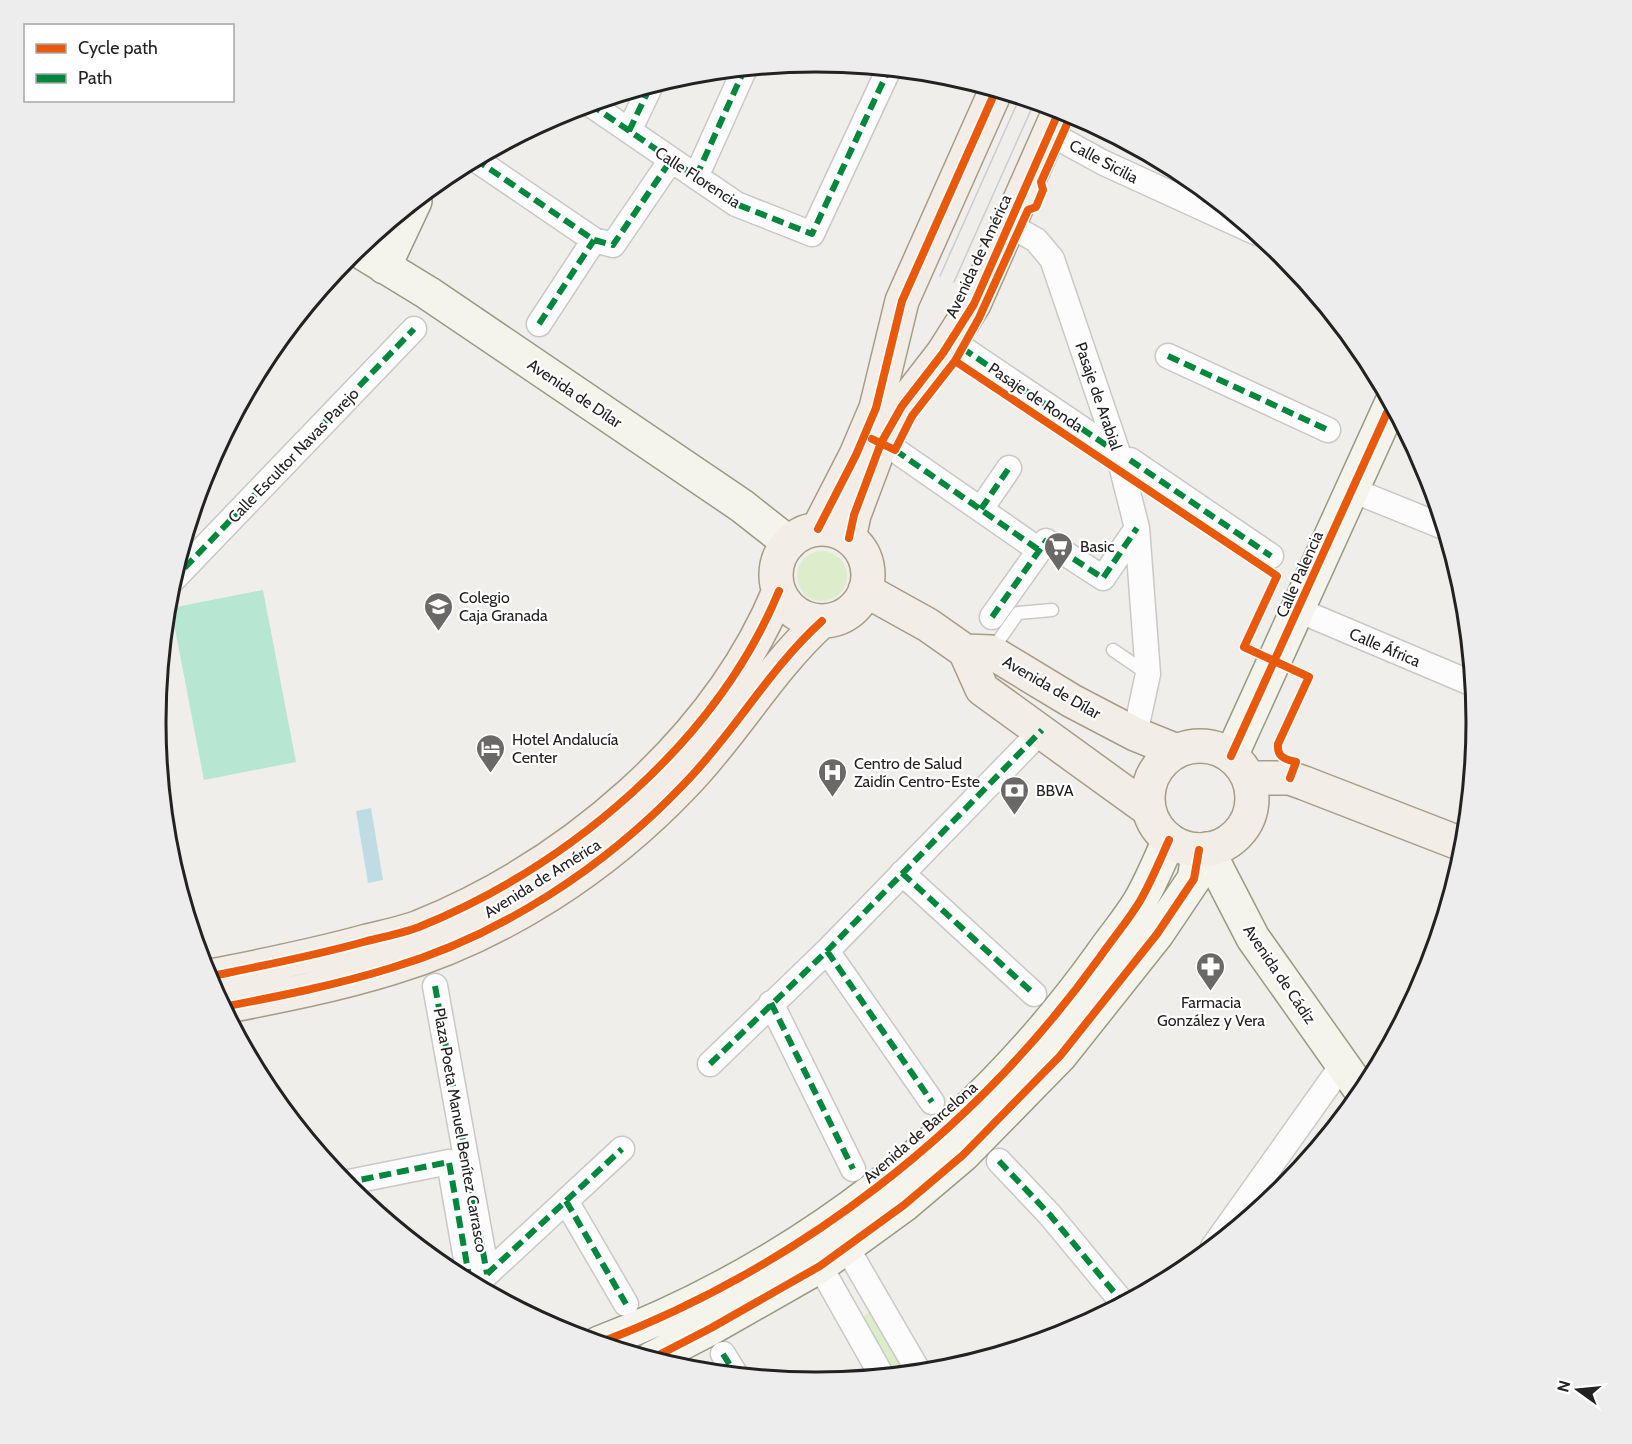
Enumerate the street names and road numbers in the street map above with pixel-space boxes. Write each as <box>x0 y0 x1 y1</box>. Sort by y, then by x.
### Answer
street label: Calle Sicilia <box>1066 135 1142 188</box>
street label: Calle Florencia <box>651 143 744 212</box>
street label: Avenida de América <box>942 191 1015 321</box>
street label: Pasaje de Arabial <box>1071 340 1126 453</box>
street label: Avenida de Dílar <box>524 355 626 433</box>
street label: Pasaje de Ronda <box>985 359 1087 436</box>
street label: Calle Escultor Navas Parejo <box>224 384 363 527</box>
street label: Calle Palencia <box>1272 528 1327 620</box>
street label: Calle África <box>1347 624 1423 671</box>
street label: Avenida de Dílar <box>999 652 1105 724</box>
street label: Avenida de América <box>480 835 604 922</box>
street label: Avenida de Cádiz <box>1239 921 1320 1028</box>
street label: Plaza Poeta Manuel Benítez Carrasco <box>430 1006 491 1254</box>
street label: Avenida de Barcelona <box>859 1077 981 1187</box>

